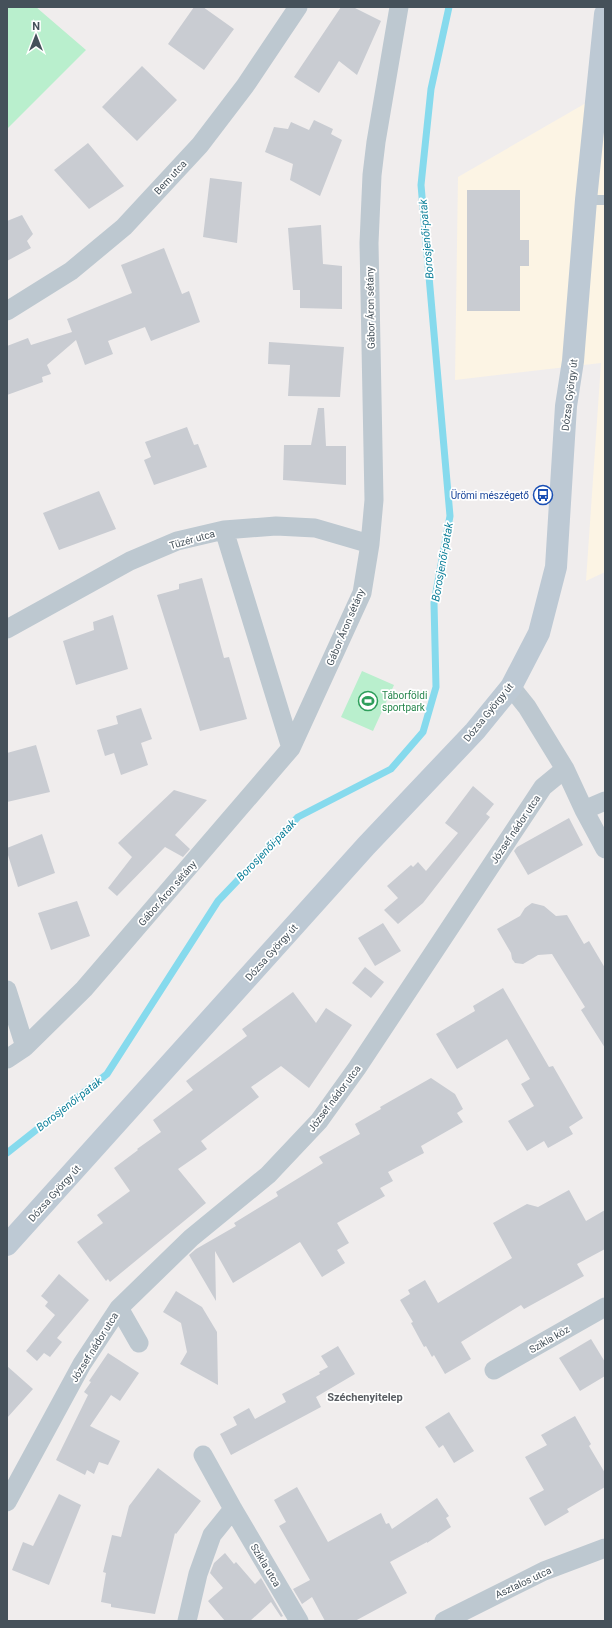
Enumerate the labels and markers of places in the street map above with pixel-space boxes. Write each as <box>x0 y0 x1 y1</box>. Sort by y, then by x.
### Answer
bus stop icon: Ürömi mészégető <box>532 484 554 506</box>
place label: Ürömi mészégető <box>451 489 529 501</box>
sports icon: Táborföldi sportpark <box>357 690 379 712</box>
place label: Táborföldi sportpark <box>382 690 427 713</box>

